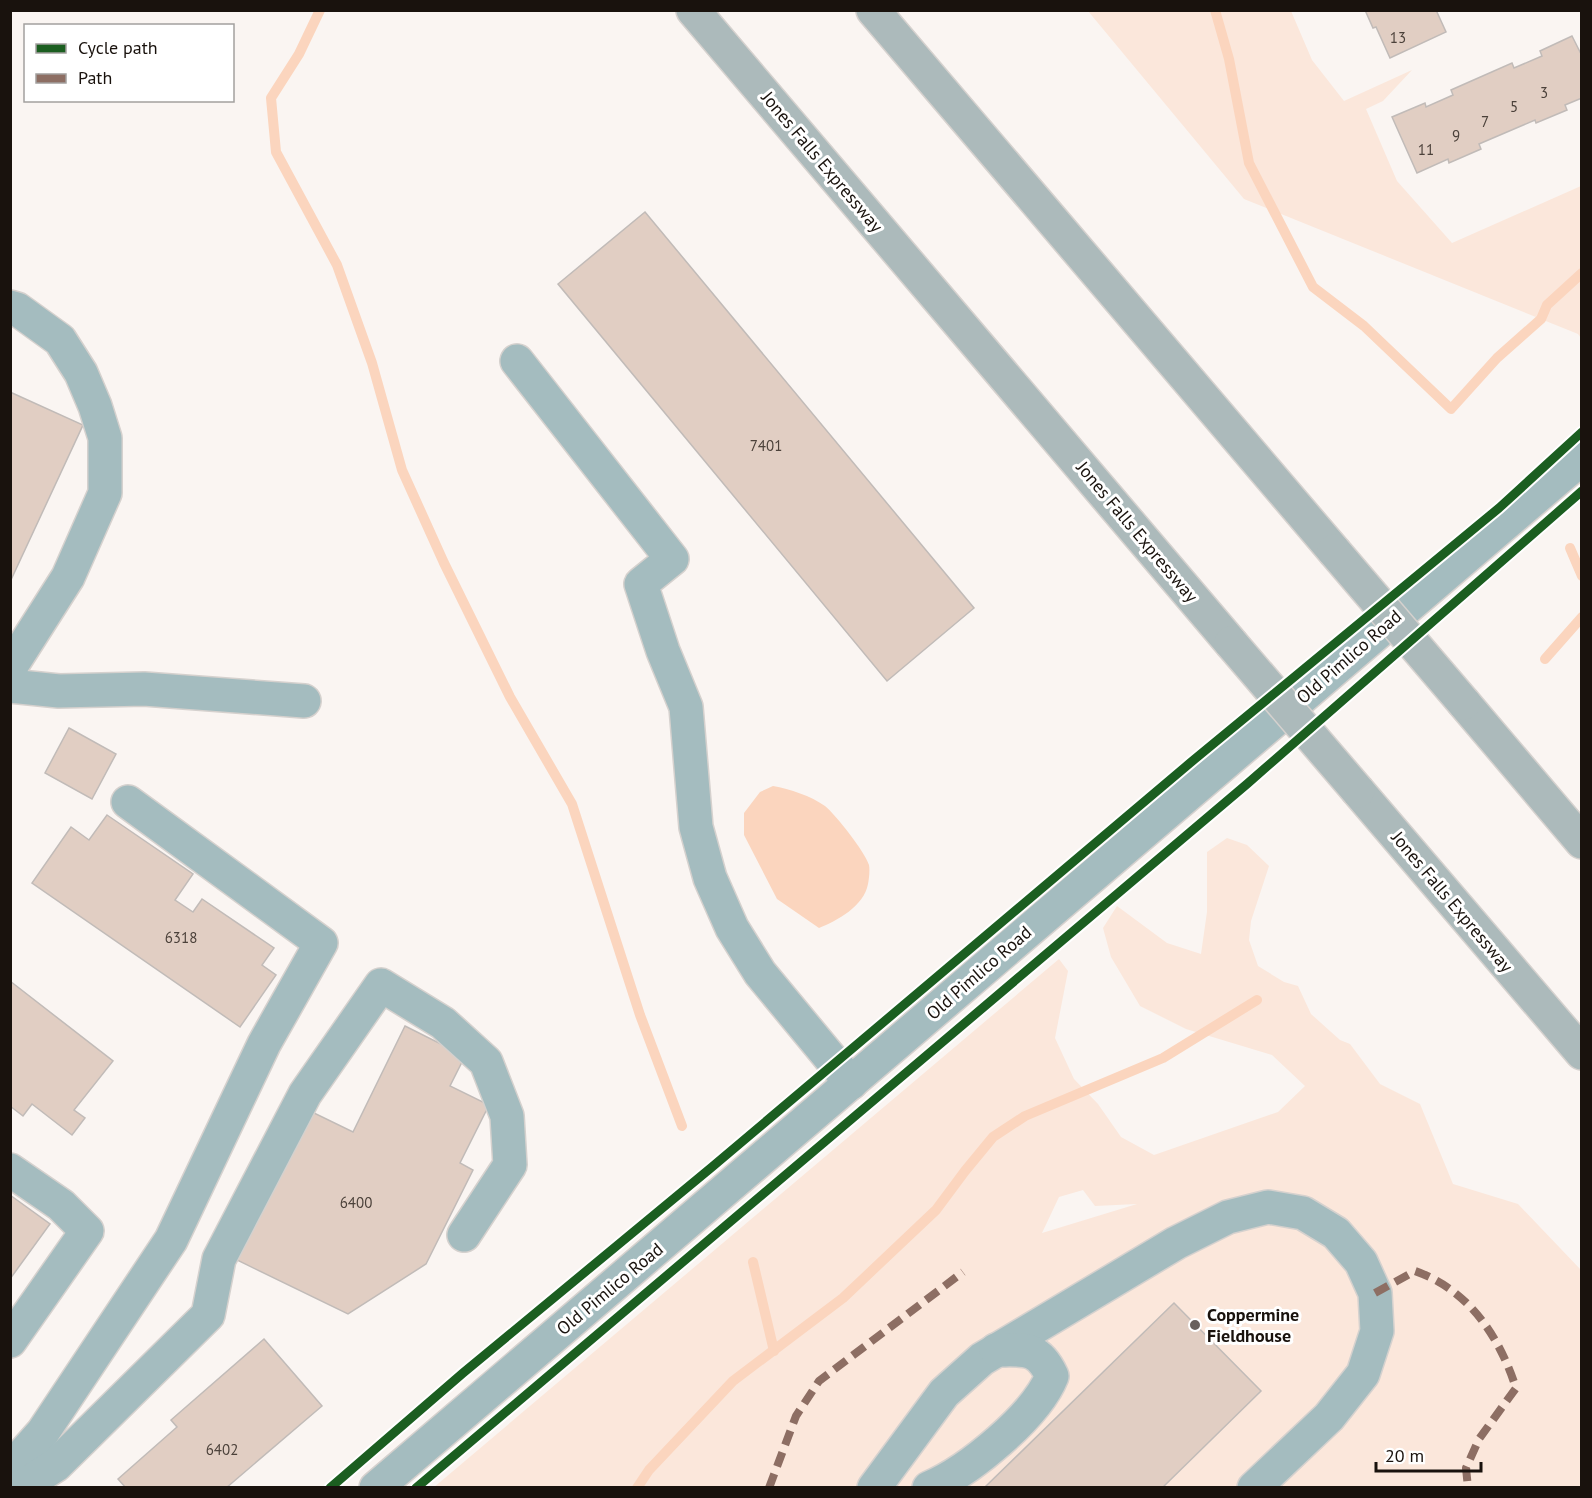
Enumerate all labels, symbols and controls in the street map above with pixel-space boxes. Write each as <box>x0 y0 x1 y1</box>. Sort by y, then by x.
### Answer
legend <box>24 24 234 102</box>
house number: 13 <box>1390 28 1406 47</box>
text: Cycle path <box>78 36 158 59</box>
text: Path <box>78 66 112 89</box>
house number: 3 <box>1540 83 1548 102</box>
street label: Jones Falls Expressway <box>756 86 888 237</box>
house number: 5 <box>1510 97 1518 116</box>
house number: 7 <box>1481 112 1489 131</box>
house number: 9 <box>1452 126 1460 145</box>
house number: 11 <box>1418 140 1434 159</box>
house number: 7401 <box>750 436 782 455</box>
street label: Jones Falls Expressway <box>1071 456 1203 607</box>
street label: Old Pimlico Road <box>1291 605 1406 709</box>
street label: Jones Falls Expressway <box>1386 826 1518 977</box>
street label: Old Pimlico Road <box>921 921 1036 1025</box>
house number: 6318 <box>165 928 197 947</box>
house number: 6400 <box>340 1193 372 1212</box>
street label: Old Pimlico Road <box>552 1237 668 1340</box>
place label: Coppermine Fieldhouse <box>1207 1303 1299 1347</box>
marker: Coppermine Fieldhouse <box>1188 1318 1202 1332</box>
scale bar <box>1376 1435 1481 1473</box>
house number: 6402 <box>206 1440 238 1459</box>
text: 20 m <box>1385 1444 1424 1467</box>

